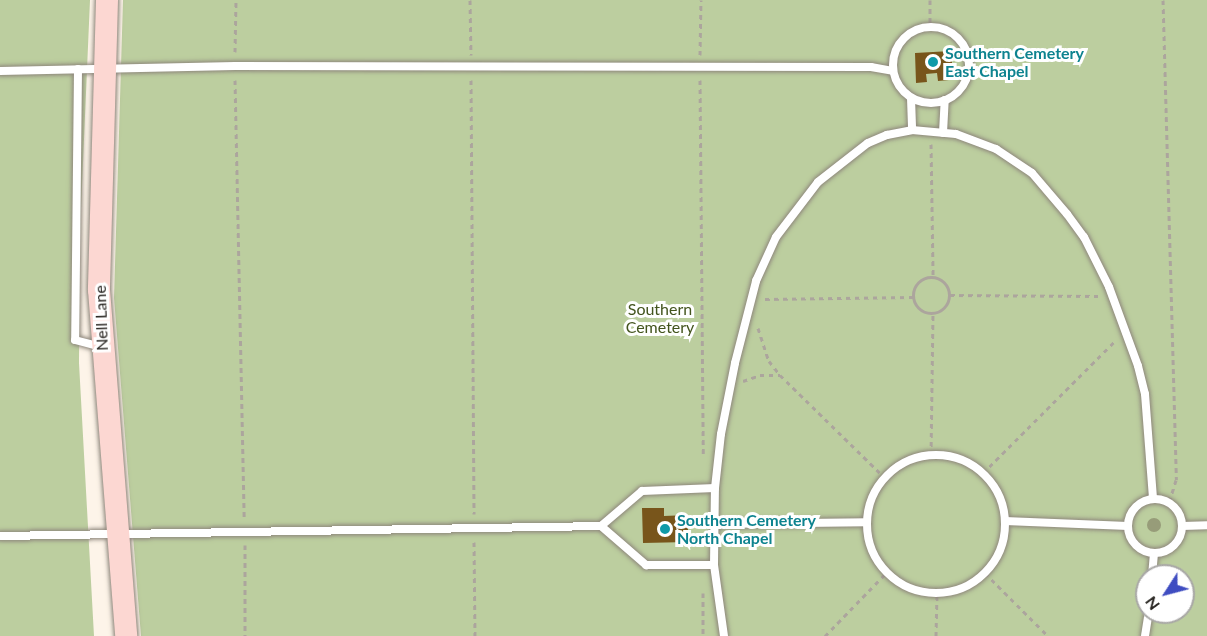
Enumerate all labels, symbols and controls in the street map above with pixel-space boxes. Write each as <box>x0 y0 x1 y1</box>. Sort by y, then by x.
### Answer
place label: Southern Cemetery East Chapel <box>945 43 1084 81</box>
marker: Southern Cemetery East Chapel <box>926 55 940 69</box>
street label: Nell Lane <box>90 285 112 351</box>
park label: Southern Cemetery <box>626 299 694 337</box>
place label: Southern Cemetery North Chapel <box>677 510 816 548</box>
marker: Southern Cemetery North Chapel <box>658 522 672 536</box>
north arrow <box>1135 564 1195 624</box>
text: N <box>1140 593 1163 614</box>

